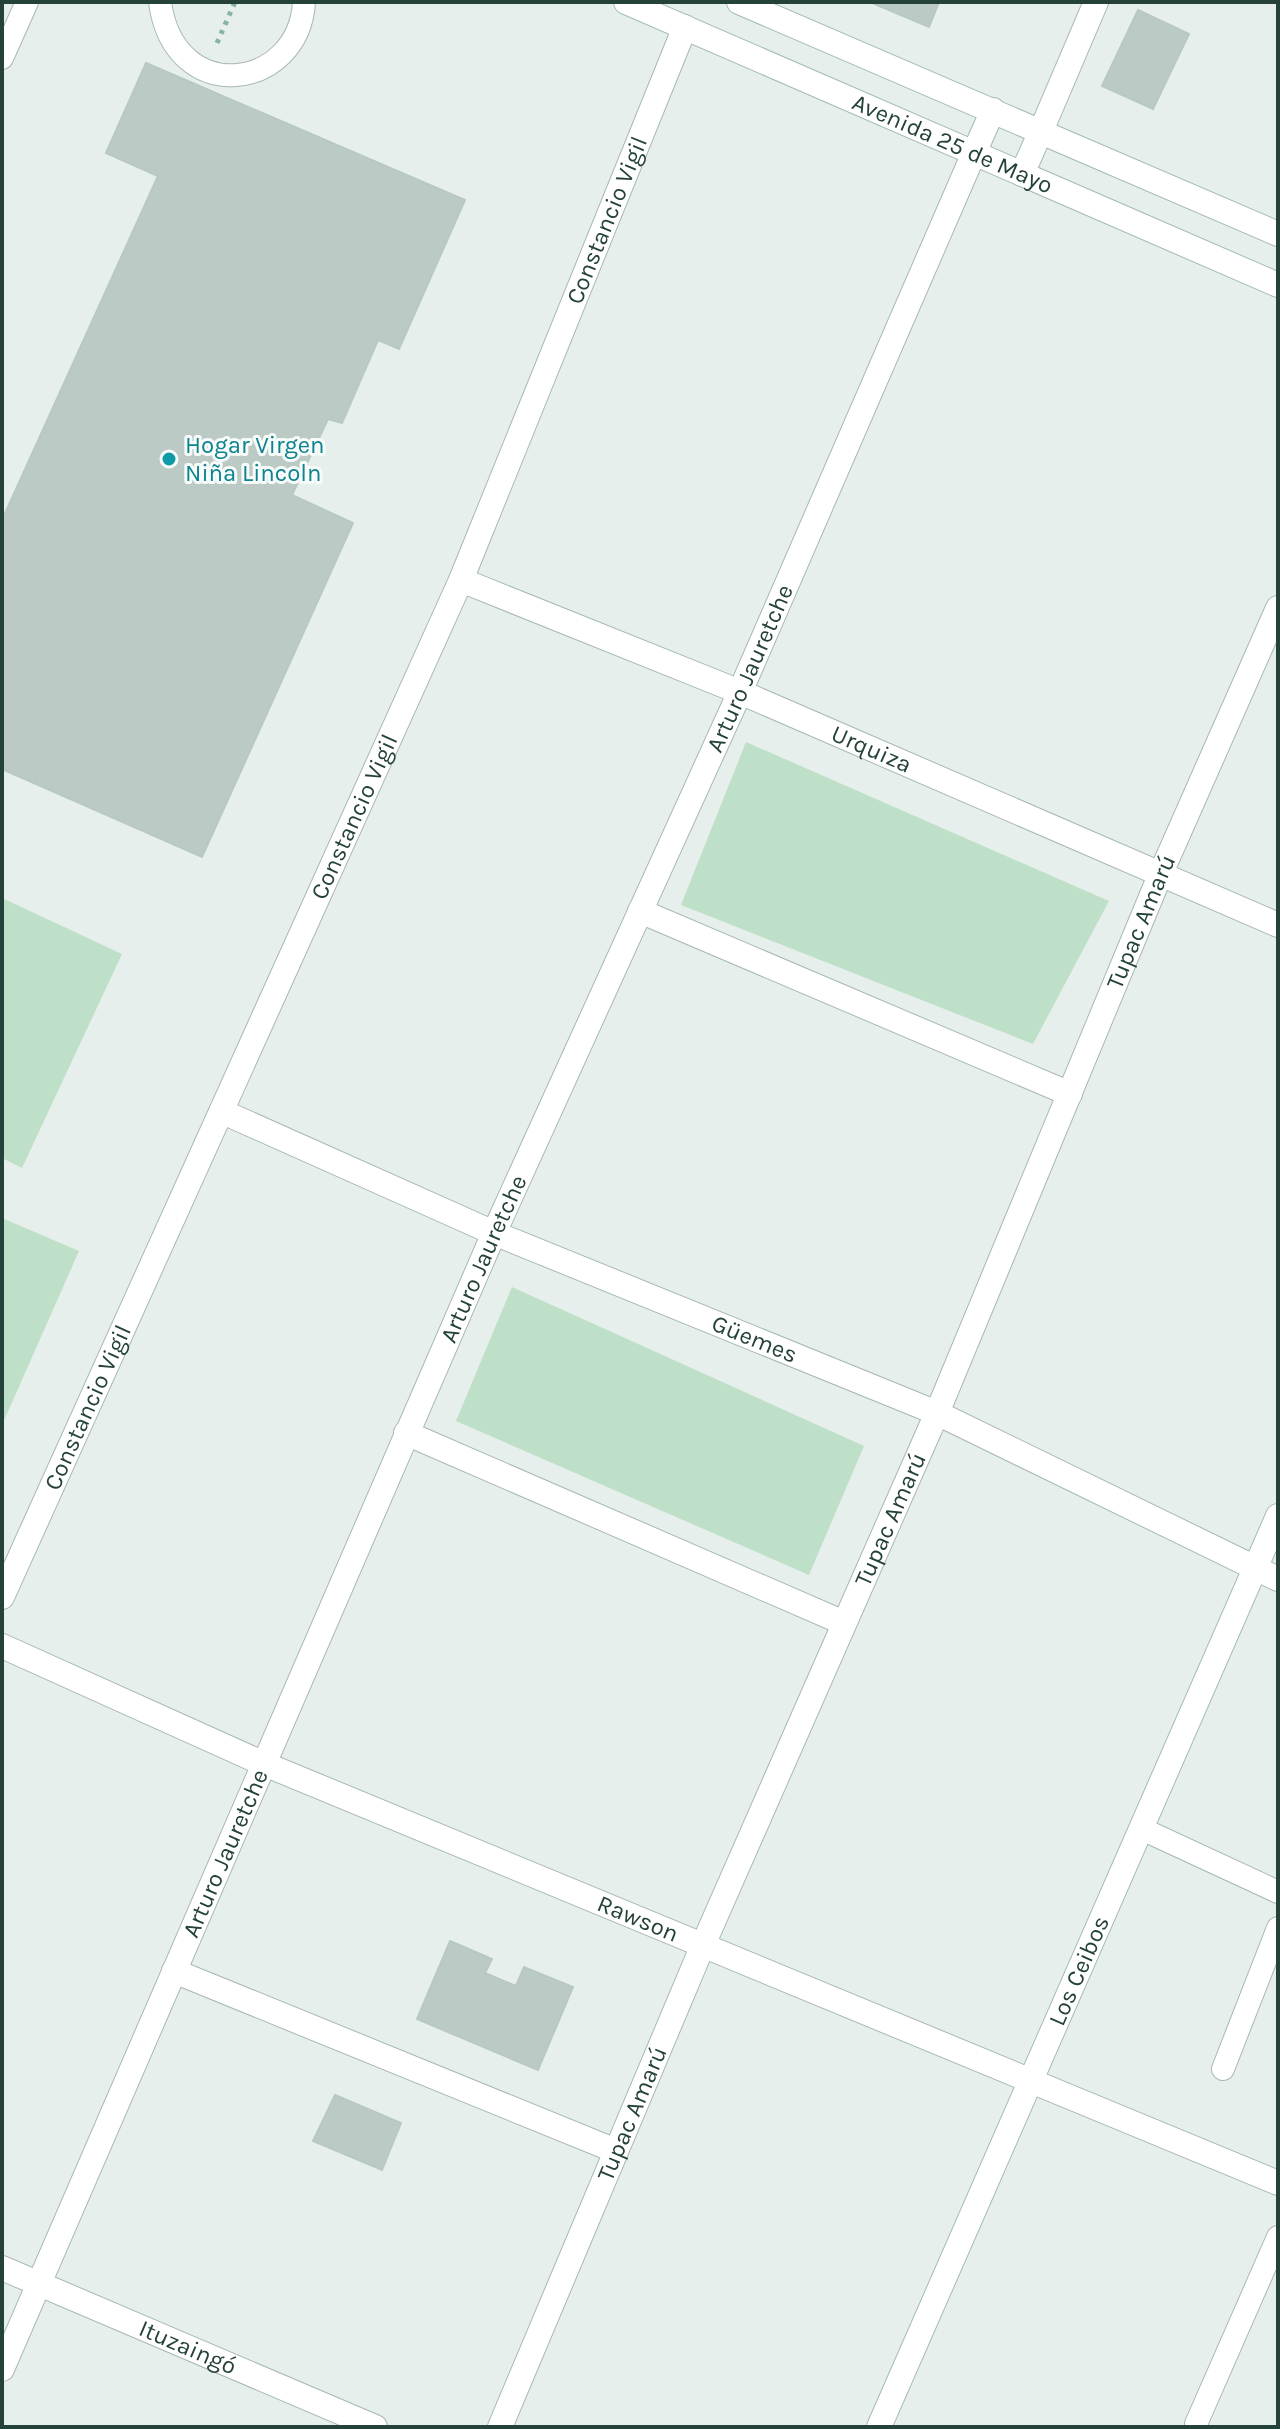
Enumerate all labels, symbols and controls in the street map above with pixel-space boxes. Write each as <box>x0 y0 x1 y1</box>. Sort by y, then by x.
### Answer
street label: Avenida 25 de Mayo <box>848 88 1057 200</box>
street label: Constancio Vigil <box>560 132 653 308</box>
place label: Hogar Virgen Niña Lincoln <box>185 431 325 487</box>
marker: Hogar Virgen Niña Lincoln <box>160 450 178 468</box>
street label: Arturo Jauretche <box>701 580 799 756</box>
street label: Urquiza <box>827 719 916 779</box>
street label: Constancio Vigil <box>305 730 404 904</box>
street label: Tupac Amarú <box>1100 850 1181 993</box>
street label: Arturo Jauretche <box>434 1171 532 1347</box>
street label: Güemes <box>708 1309 801 1369</box>
street label: Constancio Vigil <box>38 1320 137 1494</box>
street label: Tupac Amarú <box>849 1448 932 1590</box>
street label: Arturo Jauretche <box>177 1765 274 1942</box>
street label: Rawson <box>593 1889 683 1948</box>
street label: Los Ceibos <box>1043 1912 1115 2030</box>
street label: Tupac Amarú <box>591 2042 673 2185</box>
street label: Ituzaingó <box>135 2314 241 2380</box>

